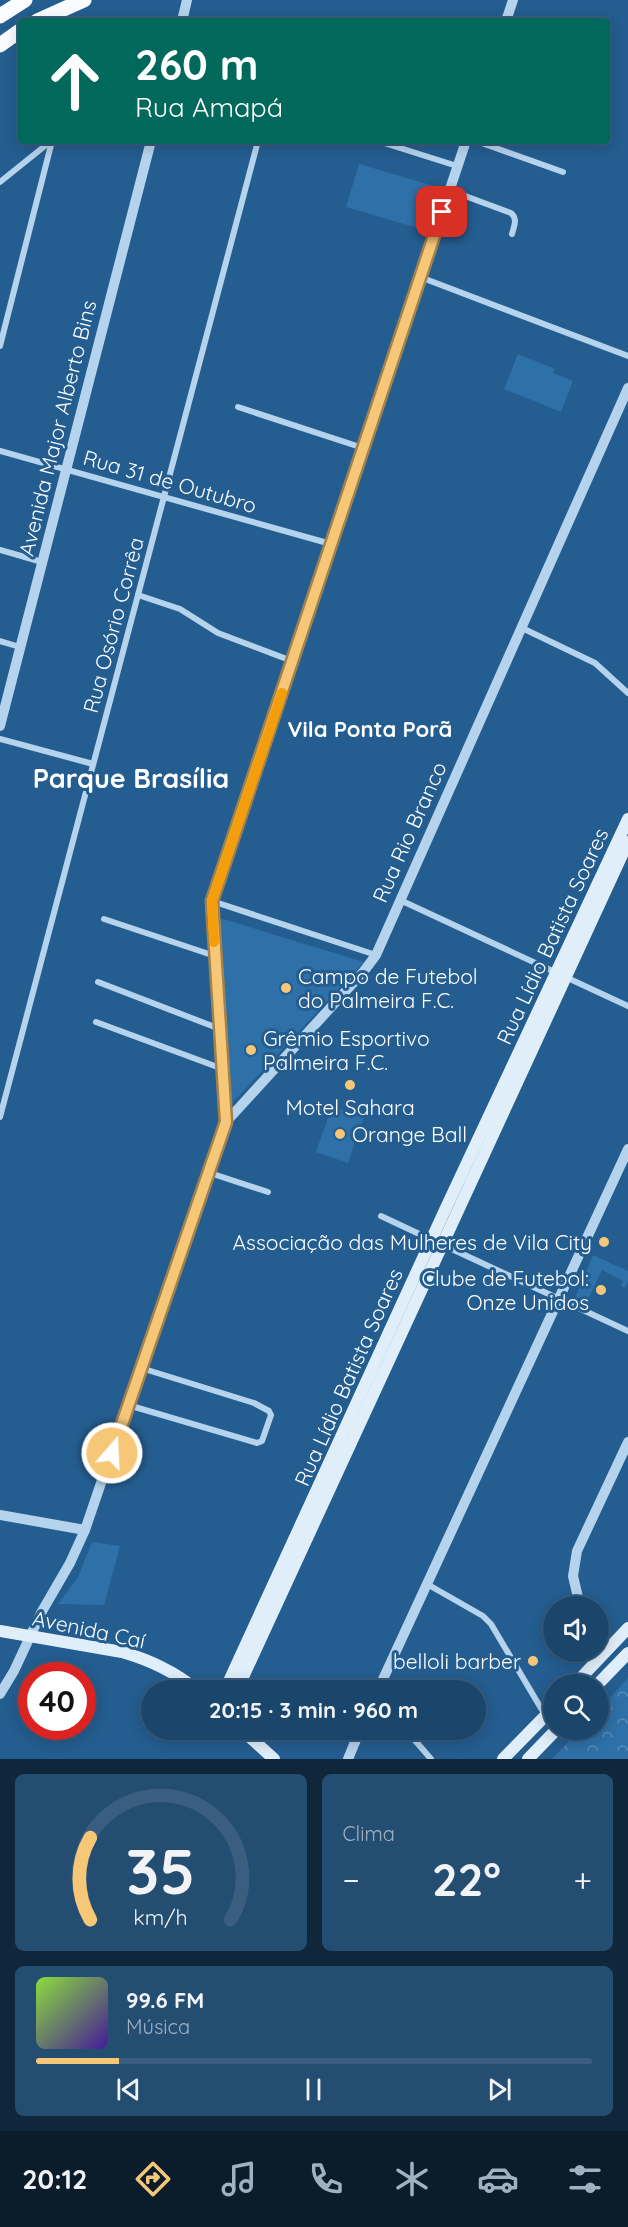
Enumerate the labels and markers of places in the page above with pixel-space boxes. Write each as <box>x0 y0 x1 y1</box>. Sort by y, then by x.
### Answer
pin <box>416 186 467 237</box>
place label: Campo de Futebol do Palmeira F.C. <box>298 963 478 1013</box>
marker: Campo de Futebol do Palmeira F.C. <box>279 981 293 995</box>
place label: Grêmio Esportivo Palmeira F.C. <box>263 1025 430 1075</box>
marker: Grêmio Esportivo Palmeira F.C. <box>244 1043 258 1057</box>
marker: Motel Sahara <box>343 1078 357 1092</box>
place label: Motel Sahara <box>285 1094 415 1120</box>
place label: Orange Ball <box>352 1121 467 1147</box>
marker: Orange Ball <box>333 1127 347 1141</box>
place label: Associação das Mulheres de Vila City <box>233 1229 592 1255</box>
marker: Associação das Mulheres de Vila City <box>597 1235 611 1249</box>
place label: Clube de Futebol: Onze Unidos <box>421 1265 589 1315</box>
marker: Clube de Futebol: Onze Unidos <box>594 1283 608 1297</box>
place label: belloli barber <box>393 1648 521 1674</box>
marker: belloli barber <box>526 1654 540 1668</box>

